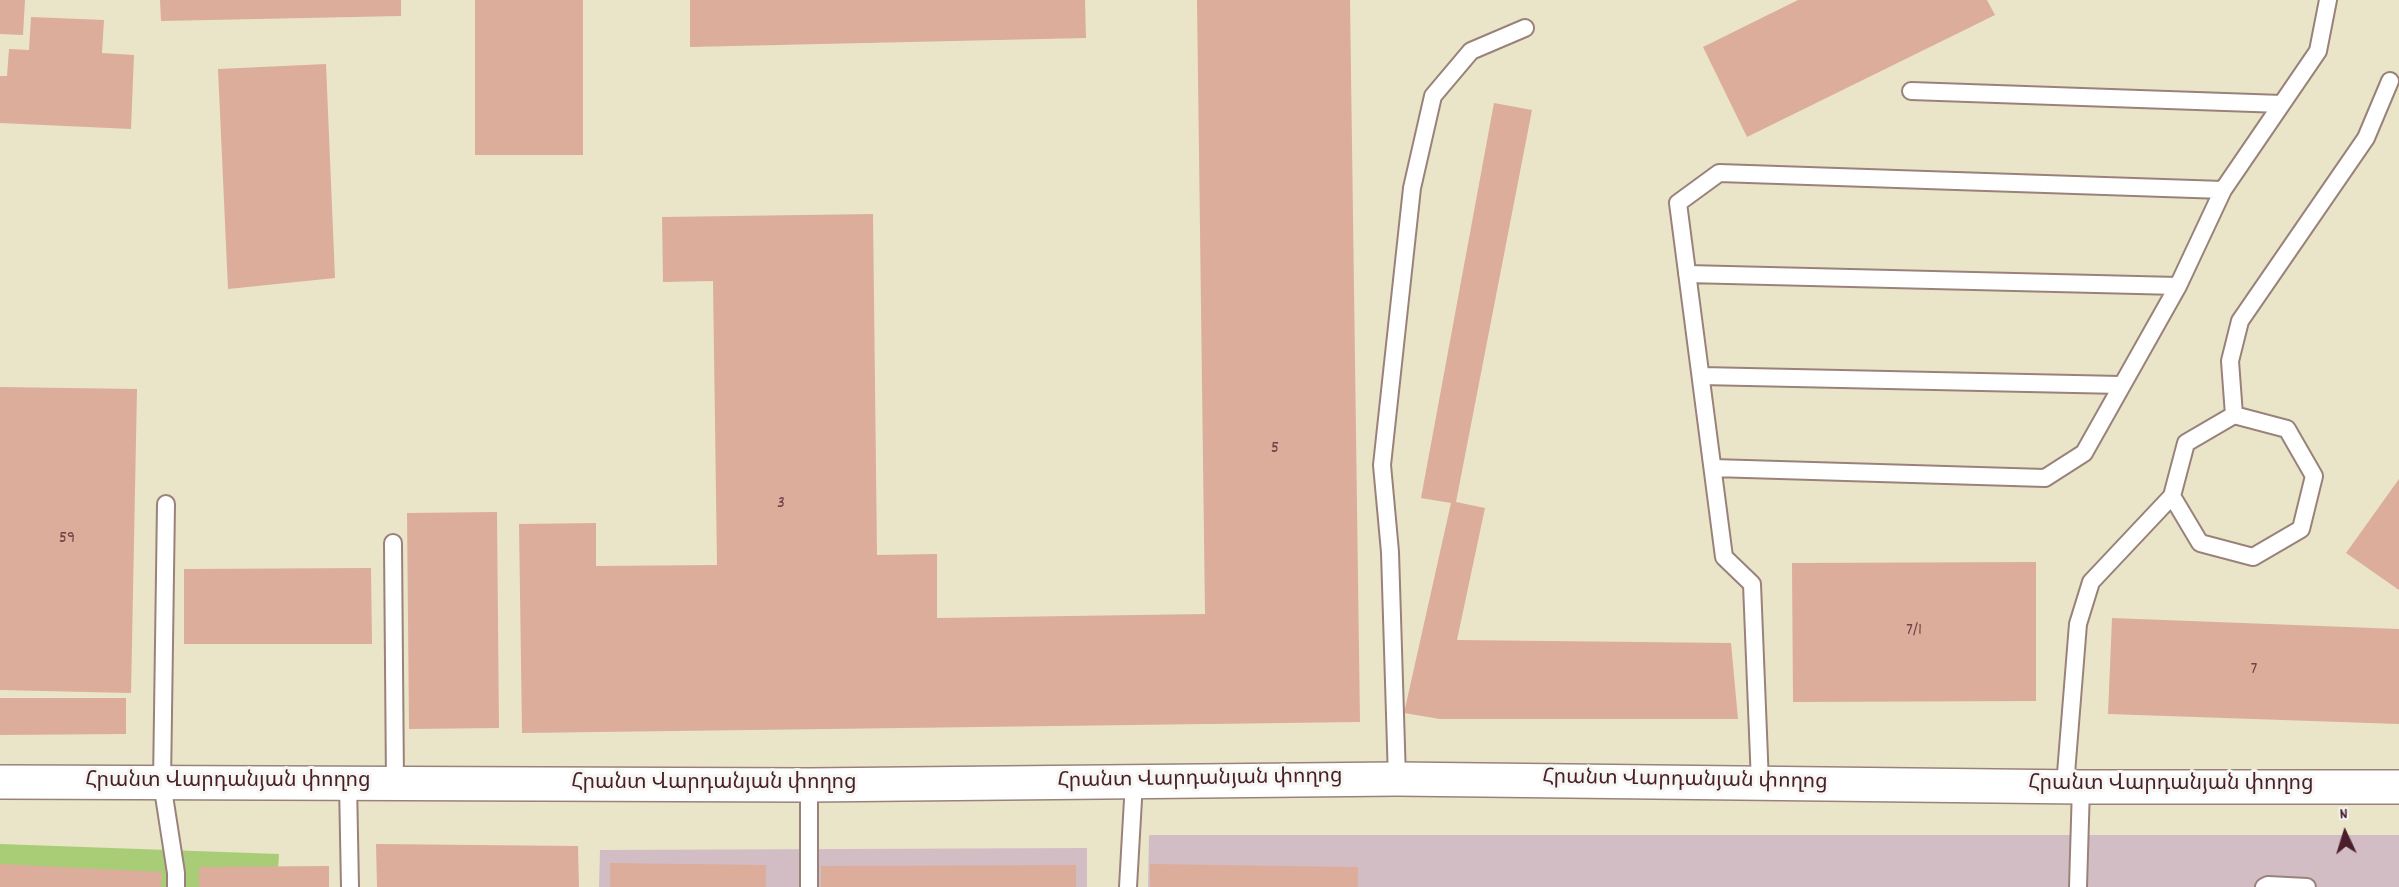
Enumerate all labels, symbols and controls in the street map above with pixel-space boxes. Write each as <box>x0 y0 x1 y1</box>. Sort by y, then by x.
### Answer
house number: 5 <box>1271 439 1279 461</box>
house number: 3 <box>777 494 785 516</box>
house number: 59 <box>59 529 75 551</box>
house number: 7/1 <box>1906 621 1922 643</box>
house number: 7 <box>2251 660 2257 682</box>
street label: Հրանտ Վարդանյան փողոց <box>1057 766 1343 796</box>
street label: Հրանտ Վարդանյան փողոց <box>1542 767 1828 797</box>
street label: Հրանտ Վարդանյան փողոց <box>85 770 371 796</box>
street label: Հրանտ Վարդանյան փողոց <box>571 772 857 798</box>
street label: Հրանտ Վարդանյան փողոց <box>2028 773 2314 799</box>
north arrow <box>2315 803 2375 863</box>
text: N <box>2339 803 2348 826</box>

